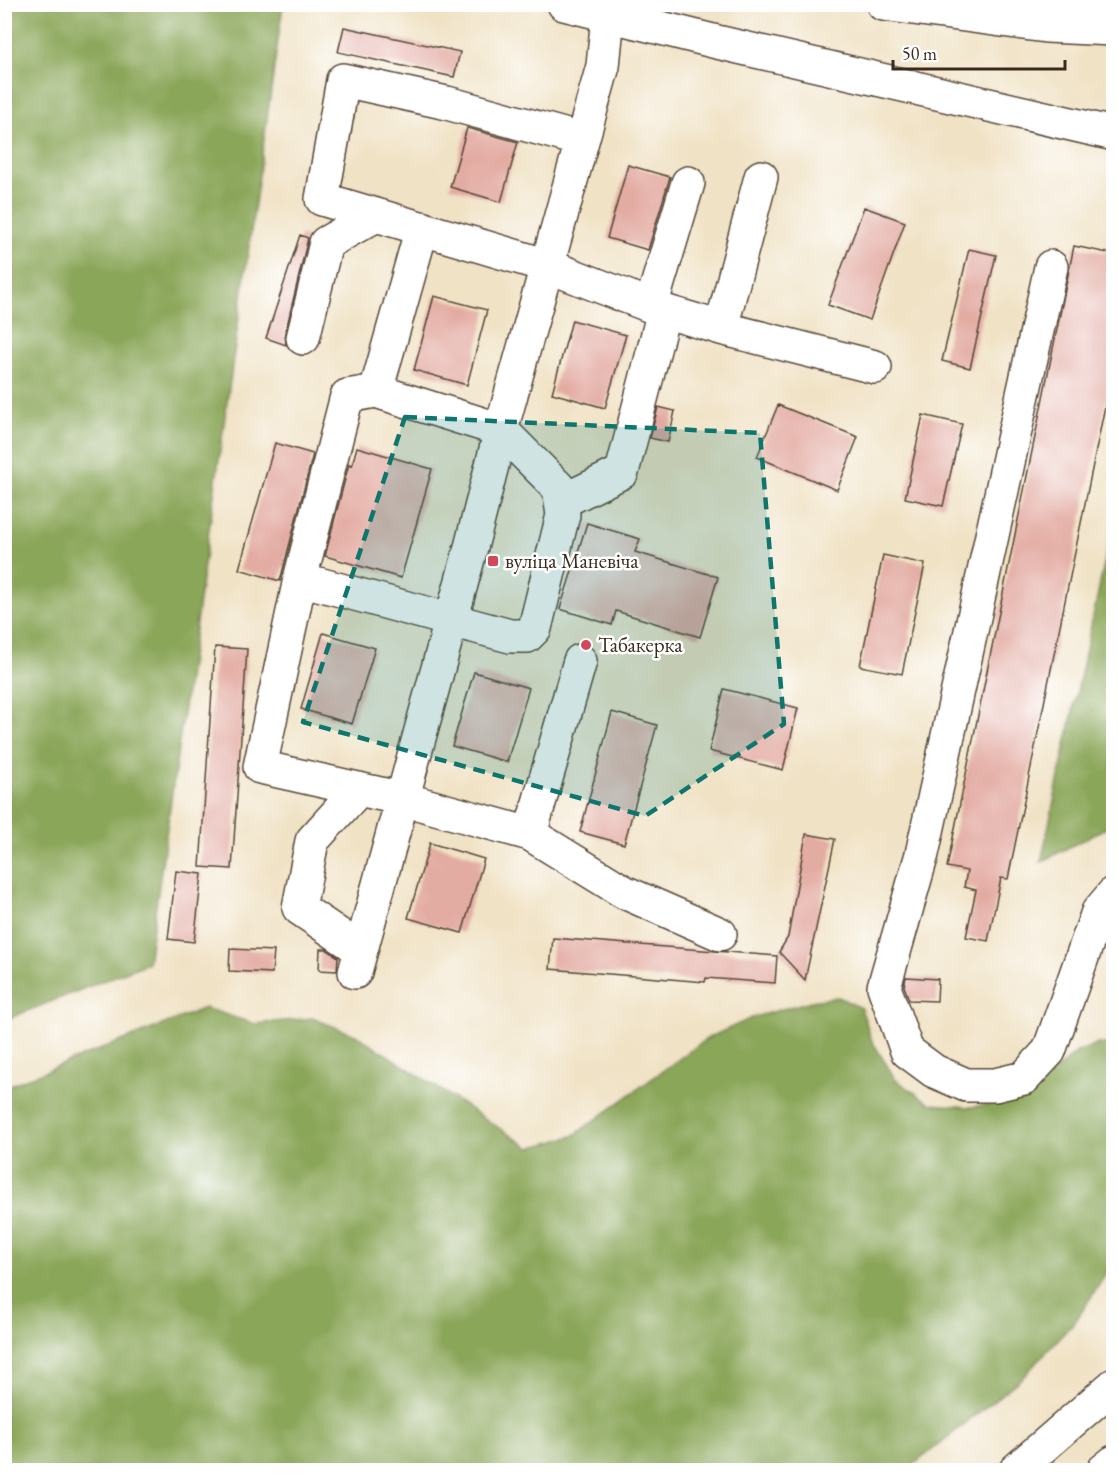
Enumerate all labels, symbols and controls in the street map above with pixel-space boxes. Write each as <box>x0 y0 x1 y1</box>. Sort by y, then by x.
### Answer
scale bar <box>893 33 1066 71</box>
text: 50 m <box>902 42 937 65</box>
place label: вуліца Маневіча <box>505 547 639 574</box>
marker: вуліца Маневіча <box>486 554 500 568</box>
place label: Табакерка <box>598 631 683 658</box>
marker: Табакерка <box>579 638 593 652</box>

